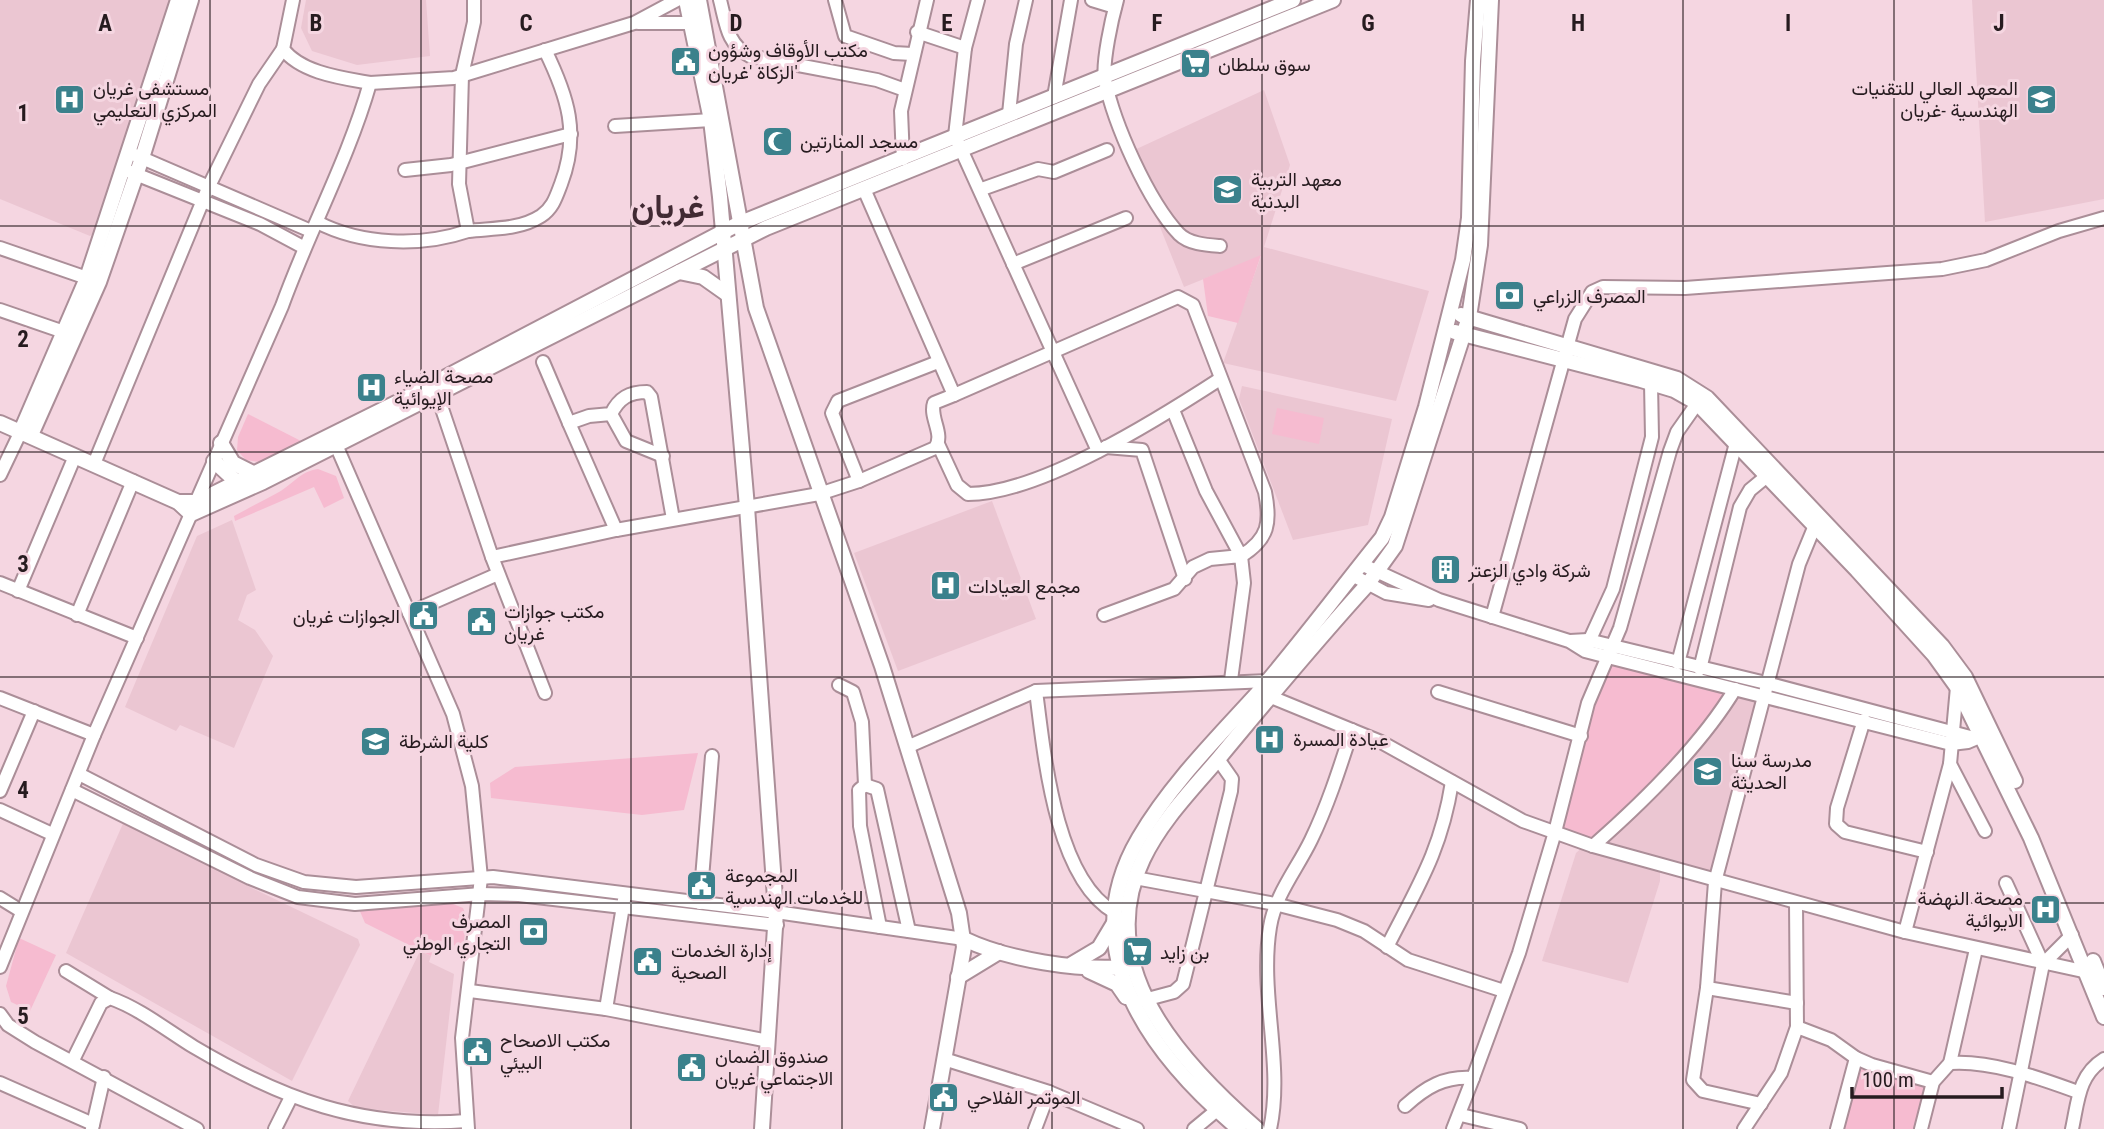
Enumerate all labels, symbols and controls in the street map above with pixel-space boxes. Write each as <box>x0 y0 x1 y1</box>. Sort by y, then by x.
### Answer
text: A <box>98 10 112 37</box>
text: B <box>310 10 322 37</box>
text: C <box>519 10 533 37</box>
text: D <box>730 10 743 37</box>
text: E <box>941 10 953 37</box>
text: F <box>1152 10 1163 37</box>
text: G <box>1361 10 1375 37</box>
text: H <box>1571 10 1585 37</box>
text: I <box>1785 10 1791 37</box>
text: J <box>1993 10 2005 37</box>
place label: مكتب الأوقاف وشؤون الزكاة 'غريان' <box>708 39 868 84</box>
public building icon: مكتب الأوقاف وشؤون الزكاة 'غريان' <box>668 44 702 78</box>
supermarket icon: سوق سلطان <box>1178 47 1212 81</box>
place label: سوق سلطان <box>1218 53 1311 76</box>
place label: مستشفى غريان المركزي التعليمي <box>93 77 217 126</box>
place label: المعهد العالي للتقنيات الهندسية -غريان <box>1851 77 2018 122</box>
hospital icon: مستشفى غريان المركزي التعليمي <box>53 82 87 116</box>
school or university icon: المعهد العالي للتقنيات الهندسية -غريان <box>2024 82 2058 116</box>
text: 1 <box>17 100 29 127</box>
mosque icon: مسجد المنارتين <box>760 124 794 158</box>
place label: مسجد المنارتين <box>800 130 918 153</box>
place label: معهد التربية البدنية <box>1251 168 1342 213</box>
school or university icon: معهد التربية البدنية <box>1211 173 1245 207</box>
district label: غريان <box>631 187 705 227</box>
bank icon: المصرف الزراعي <box>1493 279 1527 313</box>
place label: المصرف الزراعي <box>1533 285 1646 312</box>
text: 2 <box>17 326 29 353</box>
place label: مصحة الضياء الإيوائية <box>394 365 493 411</box>
hospital icon: مصحة الضياء الإيوائية <box>354 370 388 404</box>
text: 3 <box>17 551 29 578</box>
building icon: شركة وادي الزعتر <box>1428 553 1462 587</box>
place label: شركة وادي الزعتر <box>1467 559 1591 586</box>
hospital icon: مجمع العيادات <box>928 569 962 603</box>
place label: مجمع العيادات <box>968 575 1080 600</box>
public building icon: الجوازات غريان <box>406 599 440 633</box>
place label: مكتب جوازات غريان <box>504 600 604 645</box>
place label: الجوازات غريان <box>293 605 400 628</box>
public building icon: مكتب جوازات غريان <box>464 605 498 639</box>
hospital icon: عيادة المسرة <box>1253 722 1287 756</box>
school or university icon: كلية الشرطة <box>359 724 393 758</box>
place label: عيادة المسرة <box>1293 728 1389 751</box>
place label: كلية الشرطة <box>399 730 489 753</box>
place label: مدرسة سنا الحديثة <box>1731 749 1812 794</box>
school or university icon: مدرسة سنا الحديثة <box>1691 754 1725 788</box>
text: 4 <box>17 777 29 804</box>
place label: المجموعة للخدمات الهندسية <box>725 864 863 909</box>
public building icon: المجموعة للخدمات الهندسية <box>685 869 719 903</box>
place label: مصحة النهضة الايوائية <box>1917 887 2023 932</box>
hospital icon: مصحة النهضة الايوائية <box>2029 892 2063 926</box>
place label: المصرف التجاري الوطني <box>403 910 511 959</box>
bank icon: المصرف التجاري الوطني <box>517 915 551 949</box>
supermarket icon: بن زايد <box>1120 935 1154 969</box>
place label: إدارة الخدمات الصحية <box>671 939 772 984</box>
place label: بن زايد <box>1160 941 1209 964</box>
public building icon: إدارة الخدمات الصحية <box>631 944 665 978</box>
text: 5 <box>17 1003 29 1030</box>
place label: مكتب الاصحاح البيئي <box>500 1029 610 1078</box>
public building icon: مكتب الاصحاح البيئي <box>460 1034 494 1068</box>
place label: صندوق الضمان الاجتماعي غريان <box>715 1045 833 1094</box>
public building icon: صندوق الضمان الاجتماعي غريان <box>675 1050 709 1084</box>
scale bar <box>1852 1056 2002 1100</box>
text: 100 m <box>1862 1068 1914 1092</box>
public building icon: الموتمر الفلاحي <box>927 1080 961 1114</box>
place label: الموتمر الفلاحي <box>967 1086 1080 1113</box>

